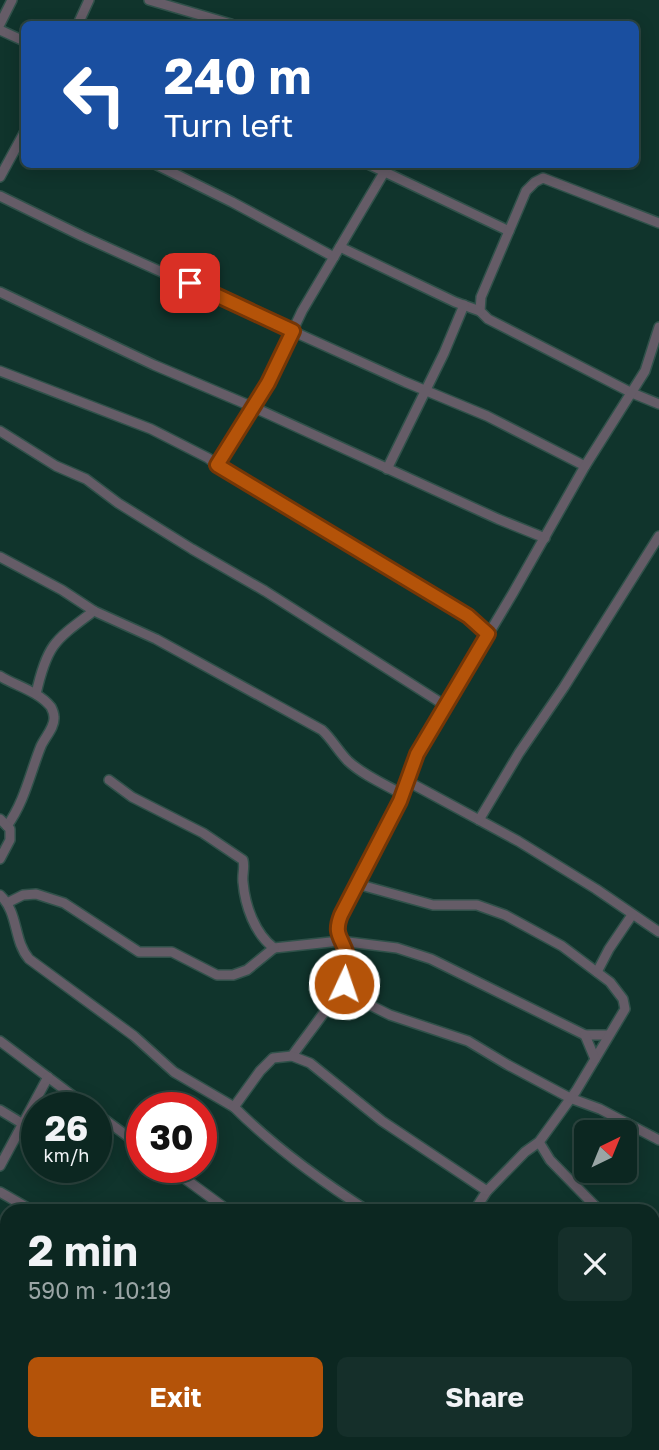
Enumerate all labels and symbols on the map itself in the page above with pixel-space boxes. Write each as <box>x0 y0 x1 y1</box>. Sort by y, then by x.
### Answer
pin <box>160 253 220 313</box>
position arrow <box>307 947 381 1021</box>
speed limit sign: 30 <box>126 1092 217 1183</box>
north arrow <box>574 1120 637 1183</box>

